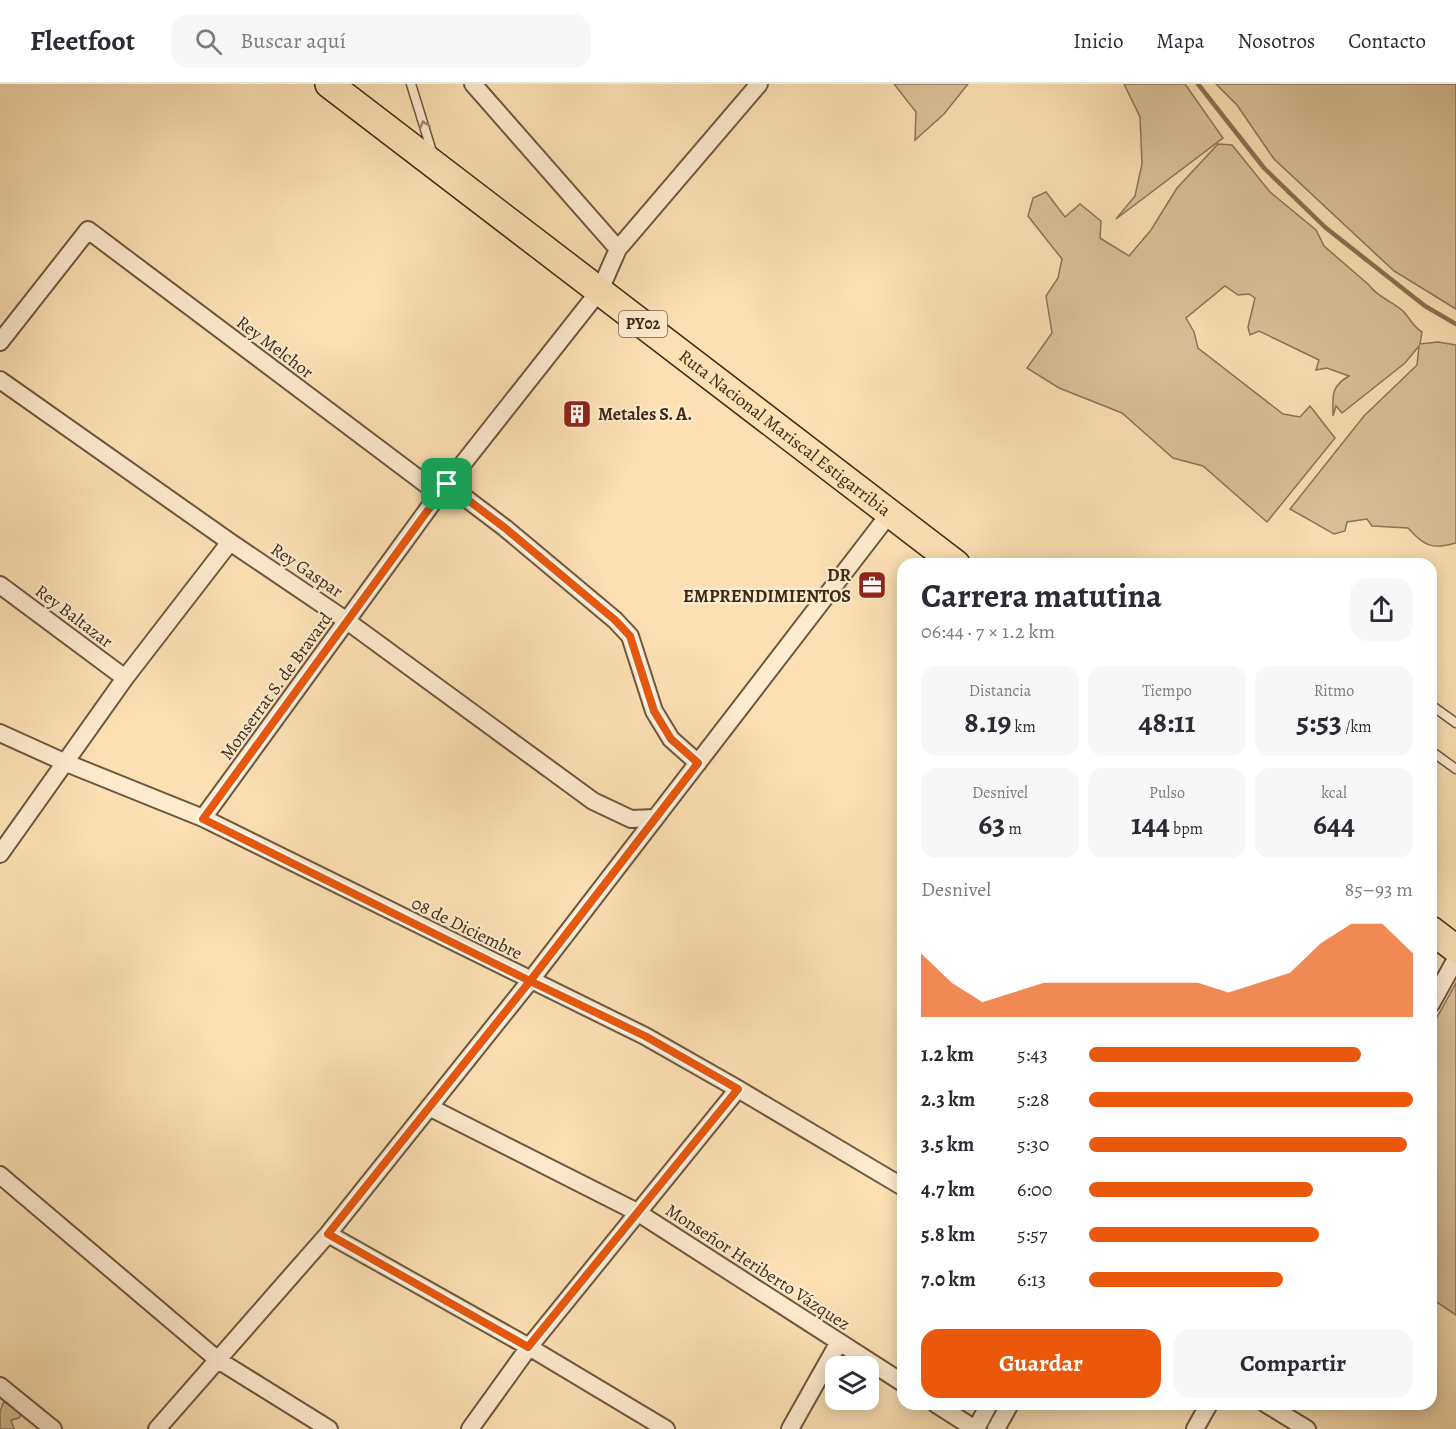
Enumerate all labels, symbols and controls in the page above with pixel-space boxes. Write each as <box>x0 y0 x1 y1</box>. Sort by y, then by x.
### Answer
search box <box>171 14 591 68</box>
text: Fleetfoot <box>30 22 135 60</box>
icon: search <box>192 25 225 58</box>
text: Buscar aquí <box>240 26 346 56</box>
text: Inicio <box>1073 27 1123 55</box>
text: Mapa <box>1156 27 1205 55</box>
text: Nosotros <box>1238 27 1315 55</box>
text: Contacto <box>1348 27 1426 55</box>
one-way arrow <box>419 120 431 131</box>
street label: Rey Melchor <box>232 310 318 384</box>
road number: PY02 <box>619 311 667 337</box>
street label: Ruta Nacional Mariscal Estigarribia <box>674 344 896 522</box>
building icon: Metales S. A. <box>561 398 593 430</box>
place label: Metales S. A. <box>598 402 692 426</box>
pin <box>421 458 472 509</box>
icon: arrive <box>430 467 463 500</box>
street label: Rey Gaspar <box>266 537 348 603</box>
place label: DR EMPRENDIMIENTOS <box>683 563 851 608</box>
office icon: DR EMPRENDIMIENTOS <box>856 569 888 601</box>
text: Carrera matutina <box>921 573 1162 618</box>
button: share <box>1350 578 1413 641</box>
street label: Rey Baltazar <box>30 579 118 653</box>
street label: Monserrat S. de Bravard <box>214 607 338 765</box>
text: 06:44 · 7 × 1.2 km <box>921 618 1055 645</box>
text: Distancia <box>969 680 1031 702</box>
text: Tiempo <box>1142 680 1192 702</box>
text: Ritmo <box>1314 680 1354 702</box>
text: 8.19 <box>964 702 1011 742</box>
text: 48:11 <box>1138 702 1196 742</box>
text: 5:53 <box>1296 702 1342 742</box>
text: km <box>1011 716 1036 738</box>
text: /km <box>1342 716 1372 738</box>
text: Desnivel <box>972 782 1028 804</box>
text: Pulso <box>1149 782 1185 804</box>
text: kcal <box>1321 782 1347 804</box>
text: 63 <box>978 804 1005 844</box>
text: 144 <box>1131 804 1170 844</box>
text: 644 <box>1313 804 1355 844</box>
text: m <box>1005 818 1022 840</box>
text: bpm <box>1170 818 1203 840</box>
text: Desnivel <box>921 876 991 903</box>
text: 85–93 m <box>1345 876 1413 903</box>
street label: 08 de Diciembre <box>408 891 526 965</box>
text: 1.2 km <box>921 1041 974 1068</box>
text: 5:43 <box>1017 1041 1048 1068</box>
text: 2.3 km <box>921 1086 975 1113</box>
text: 5:28 <box>1017 1086 1050 1113</box>
text: 3.5 km <box>921 1131 974 1158</box>
text: 5:30 <box>1017 1131 1049 1158</box>
text: 4.7 km <box>921 1176 975 1203</box>
text: 6:00 <box>1017 1176 1052 1203</box>
street label: Monseñor Heriberto Vázquez <box>661 1198 855 1336</box>
text: 5.8 km <box>921 1221 975 1248</box>
text: 5:57 <box>1017 1221 1047 1248</box>
text: 7.0 km <box>921 1266 976 1293</box>
text: 6:13 <box>1017 1266 1046 1293</box>
button: Guardar <box>921 1329 1161 1398</box>
button: Compartir <box>1173 1329 1413 1398</box>
map controls <box>825 1356 879 1410</box>
button: layers <box>825 1356 879 1410</box>

